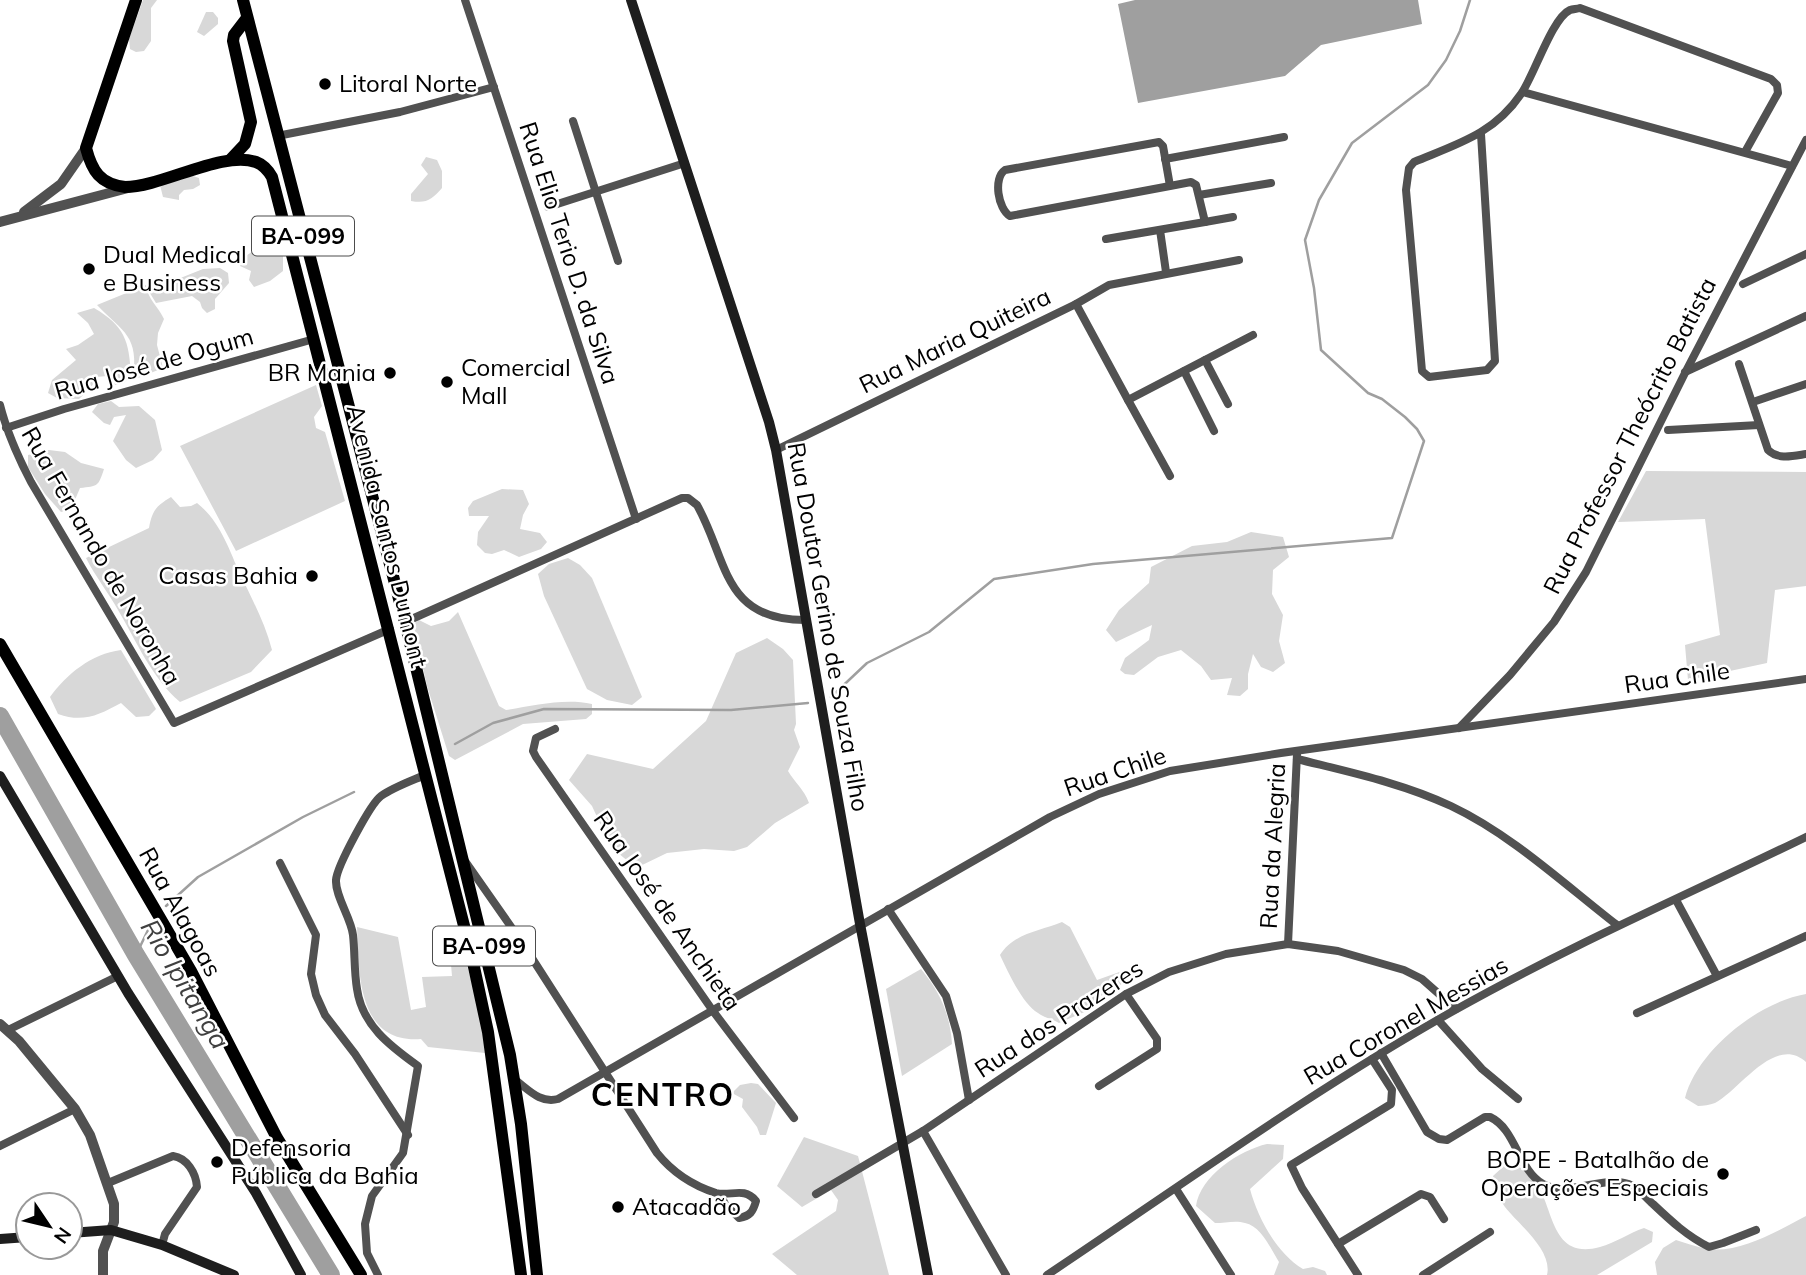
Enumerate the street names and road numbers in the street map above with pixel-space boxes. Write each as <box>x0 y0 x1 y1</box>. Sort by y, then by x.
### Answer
street label: Rua Elio Terio D. da Silva <box>513 118 627 388</box>
road number: BA-099 <box>252 216 354 256</box>
street label: Rua Professor Theócrito Batista <box>1536 272 1722 599</box>
street label: Rua Maria Quiteira <box>854 281 1055 399</box>
street label: Rua José de Ogum <box>51 320 257 406</box>
street label: Avenida Santos Dumont <box>341 401 435 670</box>
street label: Rua Fernando de Noronha <box>16 421 188 690</box>
street label: Rua Doutor Gerino de Souza Filho <box>782 440 876 814</box>
street label: Rua Chile <box>1622 655 1731 699</box>
street label: Rua Chile <box>1060 740 1170 803</box>
street label: Rua da Alegria <box>1253 762 1291 930</box>
street label: Rua José de Anchieta <box>588 805 748 1016</box>
street label: Rua Alagoas <box>133 842 229 981</box>
road number: BA-099 <box>433 926 535 965</box>
street label: Rua Coronel Messias <box>1298 949 1513 1091</box>
street label: Rua dos Prazeres <box>969 953 1148 1084</box>

